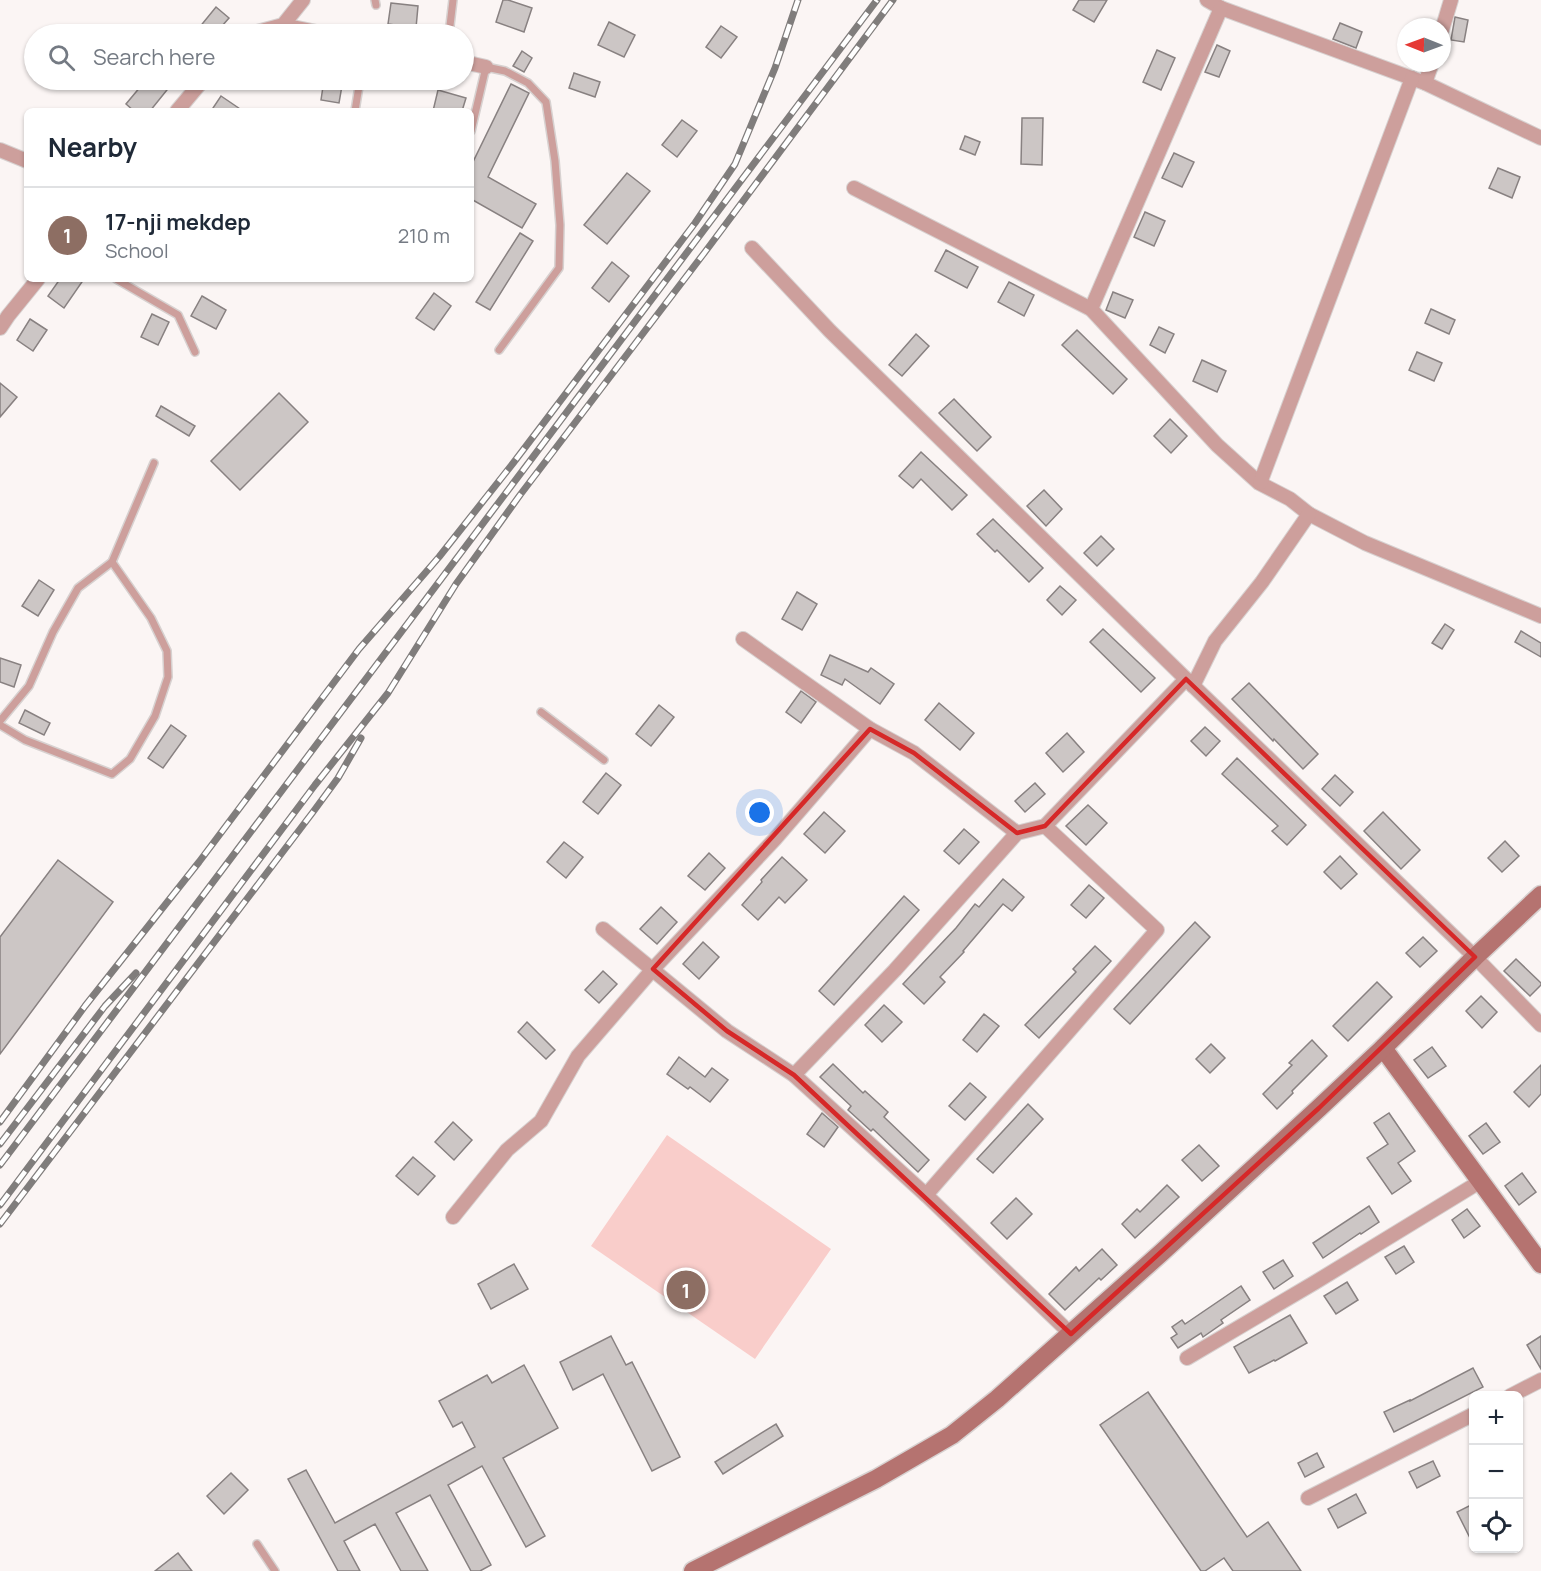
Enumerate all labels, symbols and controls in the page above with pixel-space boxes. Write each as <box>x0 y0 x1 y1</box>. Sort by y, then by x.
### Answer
north arrow <box>1397 18 1451 72</box>
search box <box>24 24 474 90</box>
icon: search <box>45 41 78 74</box>
text: Search here <box>93 42 215 72</box>
text: Nearby <box>48 129 137 165</box>
text: 17-nji mekdep <box>105 207 251 237</box>
text: 1 <box>63 222 72 249</box>
text: 210 m <box>398 222 450 249</box>
text: School <box>105 237 169 264</box>
your location <box>745 798 774 827</box>
pin: 1 <box>666 1268 706 1312</box>
map controls <box>1469 1391 1523 1553</box>
button: + <box>1469 1391 1523 1445</box>
button: − <box>1469 1445 1523 1499</box>
button: locate <box>1469 1499 1523 1553</box>

